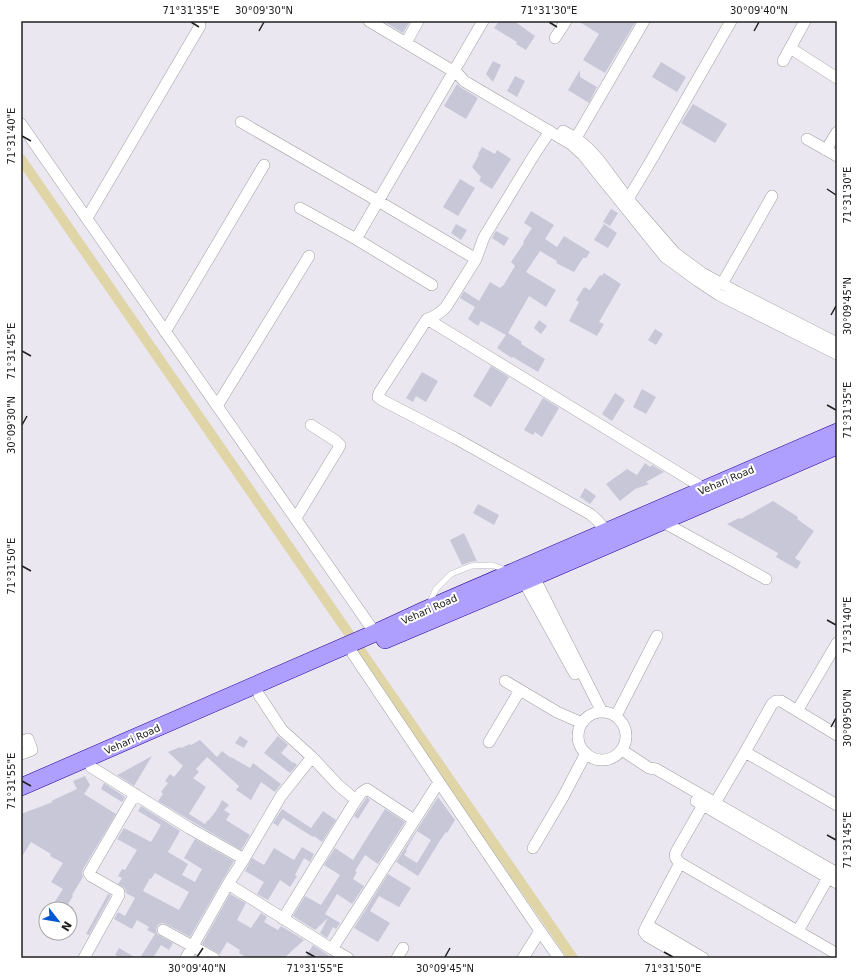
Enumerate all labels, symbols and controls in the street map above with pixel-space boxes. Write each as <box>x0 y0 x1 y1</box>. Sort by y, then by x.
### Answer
text: 71°31'35"E <box>163 5 219 16</box>
text: 30°09'30"N <box>235 5 293 16</box>
text: 71°31'30"E <box>521 5 577 16</box>
text: 30°09'40"N <box>730 5 788 16</box>
text: 71°31'40"E <box>6 108 17 164</box>
text: 71°31'30"E <box>842 167 853 223</box>
text: 30°09'45"N <box>842 277 853 335</box>
text: 71°31'45"E <box>6 323 17 379</box>
text: 71°31'35"E <box>842 382 853 438</box>
text: 30°09'30"N <box>6 396 17 454</box>
street label: Vehari Road <box>697 464 756 497</box>
text: 71°31'50"E <box>6 538 17 594</box>
street label: Vehari Road <box>400 592 459 627</box>
text: 71°31'40"E <box>842 597 853 653</box>
text: 30°09'50"N <box>842 689 853 747</box>
street label: Vehari Road <box>103 722 162 757</box>
text: 71°31'55"E <box>6 753 17 809</box>
text: 71°31'45"E <box>842 812 853 868</box>
north arrow <box>38 901 78 941</box>
text: N <box>58 919 74 933</box>
text: 30°09'40"N <box>168 963 226 974</box>
text: 71°31'55"E <box>287 963 343 974</box>
text: 30°09'45"N <box>416 963 474 974</box>
text: 71°31'50"E <box>645 963 701 974</box>

